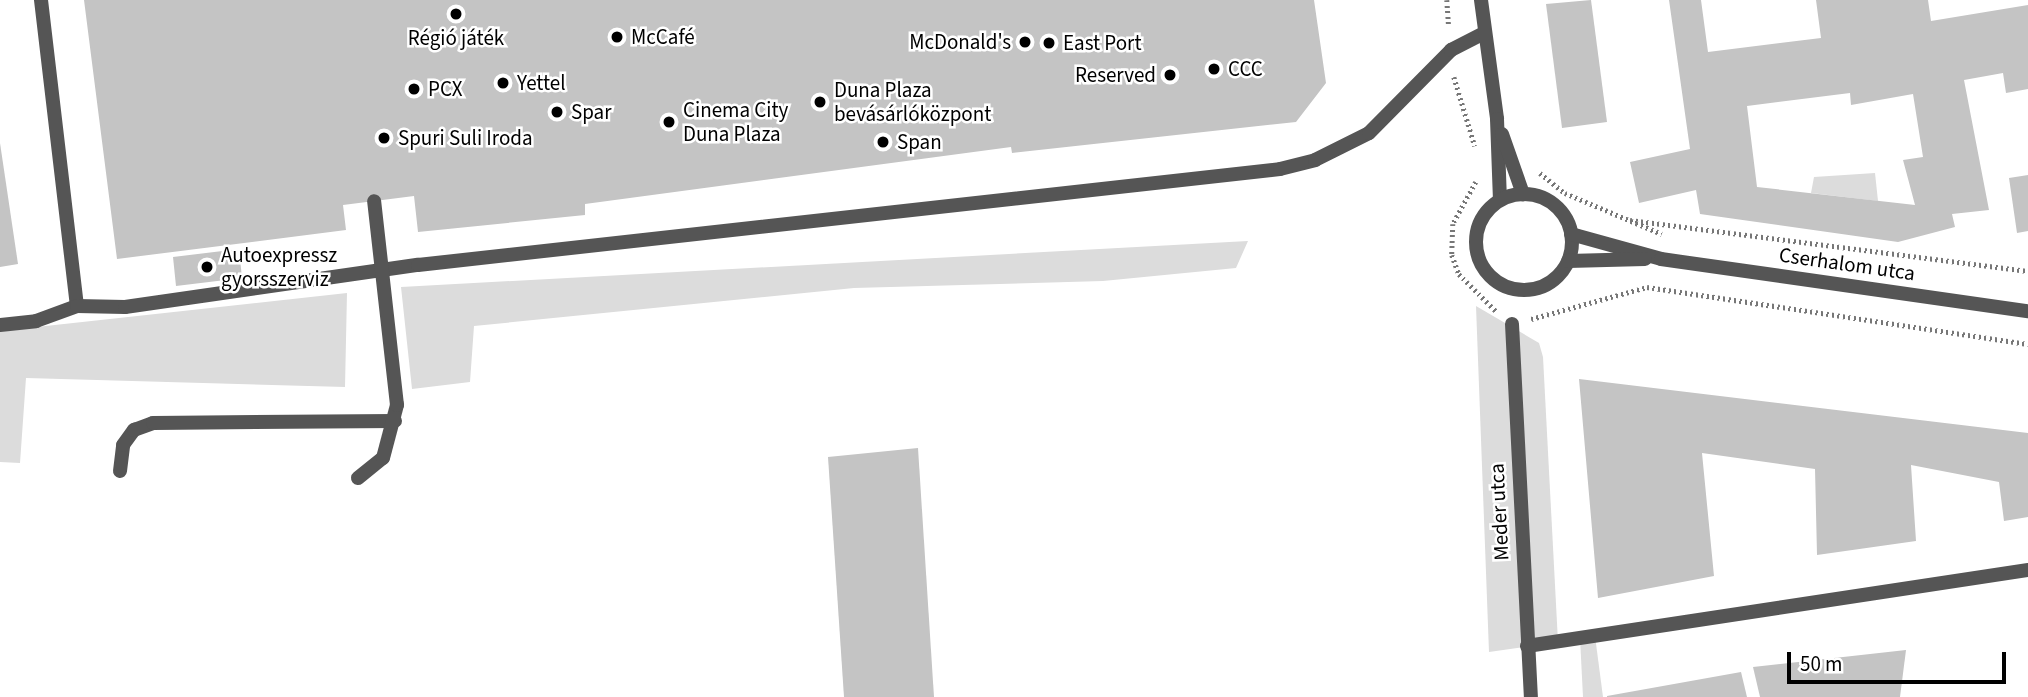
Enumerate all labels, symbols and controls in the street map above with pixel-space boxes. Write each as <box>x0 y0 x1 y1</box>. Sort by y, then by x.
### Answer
marker: Régió játék <box>448 6 464 22</box>
place label: McCafé <box>631 24 695 50</box>
place label: Régió játék <box>408 25 504 51</box>
marker: McCafé <box>609 29 625 45</box>
place label: McDonald's <box>909 29 1011 55</box>
place label: East Port <box>1063 30 1141 56</box>
marker: McDonald's <box>1017 34 1033 50</box>
marker: East Port <box>1041 35 1057 51</box>
place label: CCC <box>1228 56 1263 82</box>
marker: CCC <box>1206 61 1222 77</box>
place label: Reserved <box>1075 62 1156 88</box>
marker: Reserved <box>1162 67 1178 83</box>
place label: Yettel <box>517 70 566 96</box>
marker: Yettel <box>495 75 511 91</box>
place label: PCX <box>428 76 463 102</box>
place label: Duna Plaza bevásárlóközpont <box>834 77 991 127</box>
marker: PCX <box>406 81 422 97</box>
marker: Duna Plaza bevásárlóközpont <box>812 94 828 110</box>
place label: Cinema City Duna Plaza <box>683 97 788 147</box>
place label: Spar <box>571 99 611 125</box>
marker: Spar <box>549 104 565 120</box>
marker: Cinema City Duna Plaza <box>661 114 677 130</box>
place label: Spuri Suli Iroda <box>398 125 533 151</box>
place label: Span <box>897 129 942 155</box>
marker: Spuri Suli Iroda <box>376 130 392 146</box>
marker: Span <box>875 134 891 150</box>
place label: Autoexpressz gyorsszerviz <box>221 242 337 292</box>
street label: Cserhalom utca <box>1777 242 1917 286</box>
marker: Autoexpressz gyorsszerviz <box>199 259 215 275</box>
street label: Meder utca <box>1484 463 1514 561</box>
scale bar <box>1790 638 2009 682</box>
text: 50 m <box>1800 649 1842 679</box>

